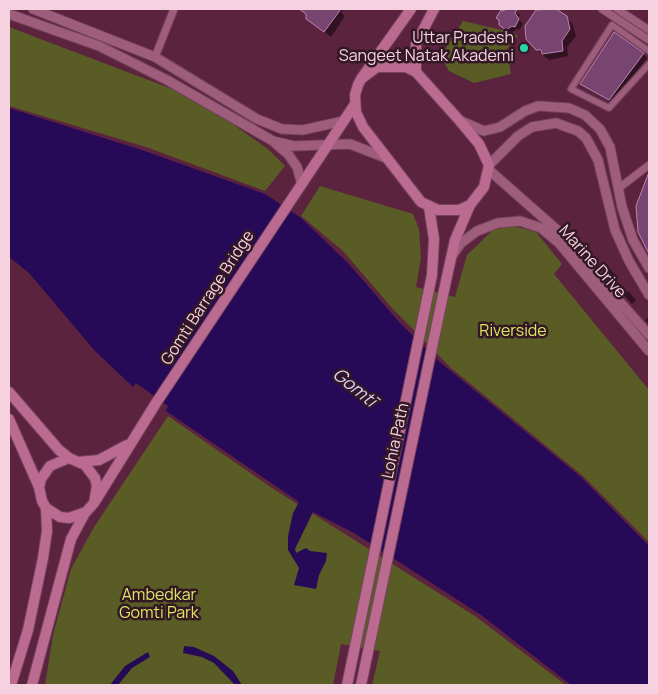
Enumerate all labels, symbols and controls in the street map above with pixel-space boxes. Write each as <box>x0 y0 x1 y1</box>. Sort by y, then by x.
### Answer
place label: Uttar Pradesh Sangeet Natak Akademi <box>339 29 514 67</box>
marker: Uttar Pradesh Sangeet Natak Akademi <box>518 42 530 54</box>
street label: Marine Drive <box>554 222 630 302</box>
street label: Gomti Barrage Bridge <box>157 227 259 369</box>
park label: Riverside <box>479 322 547 342</box>
water label: Gomtī <box>328 364 380 412</box>
street label: Lohia Path <box>379 401 413 481</box>
park label: Ambedkar Gomti Park <box>119 586 199 624</box>

